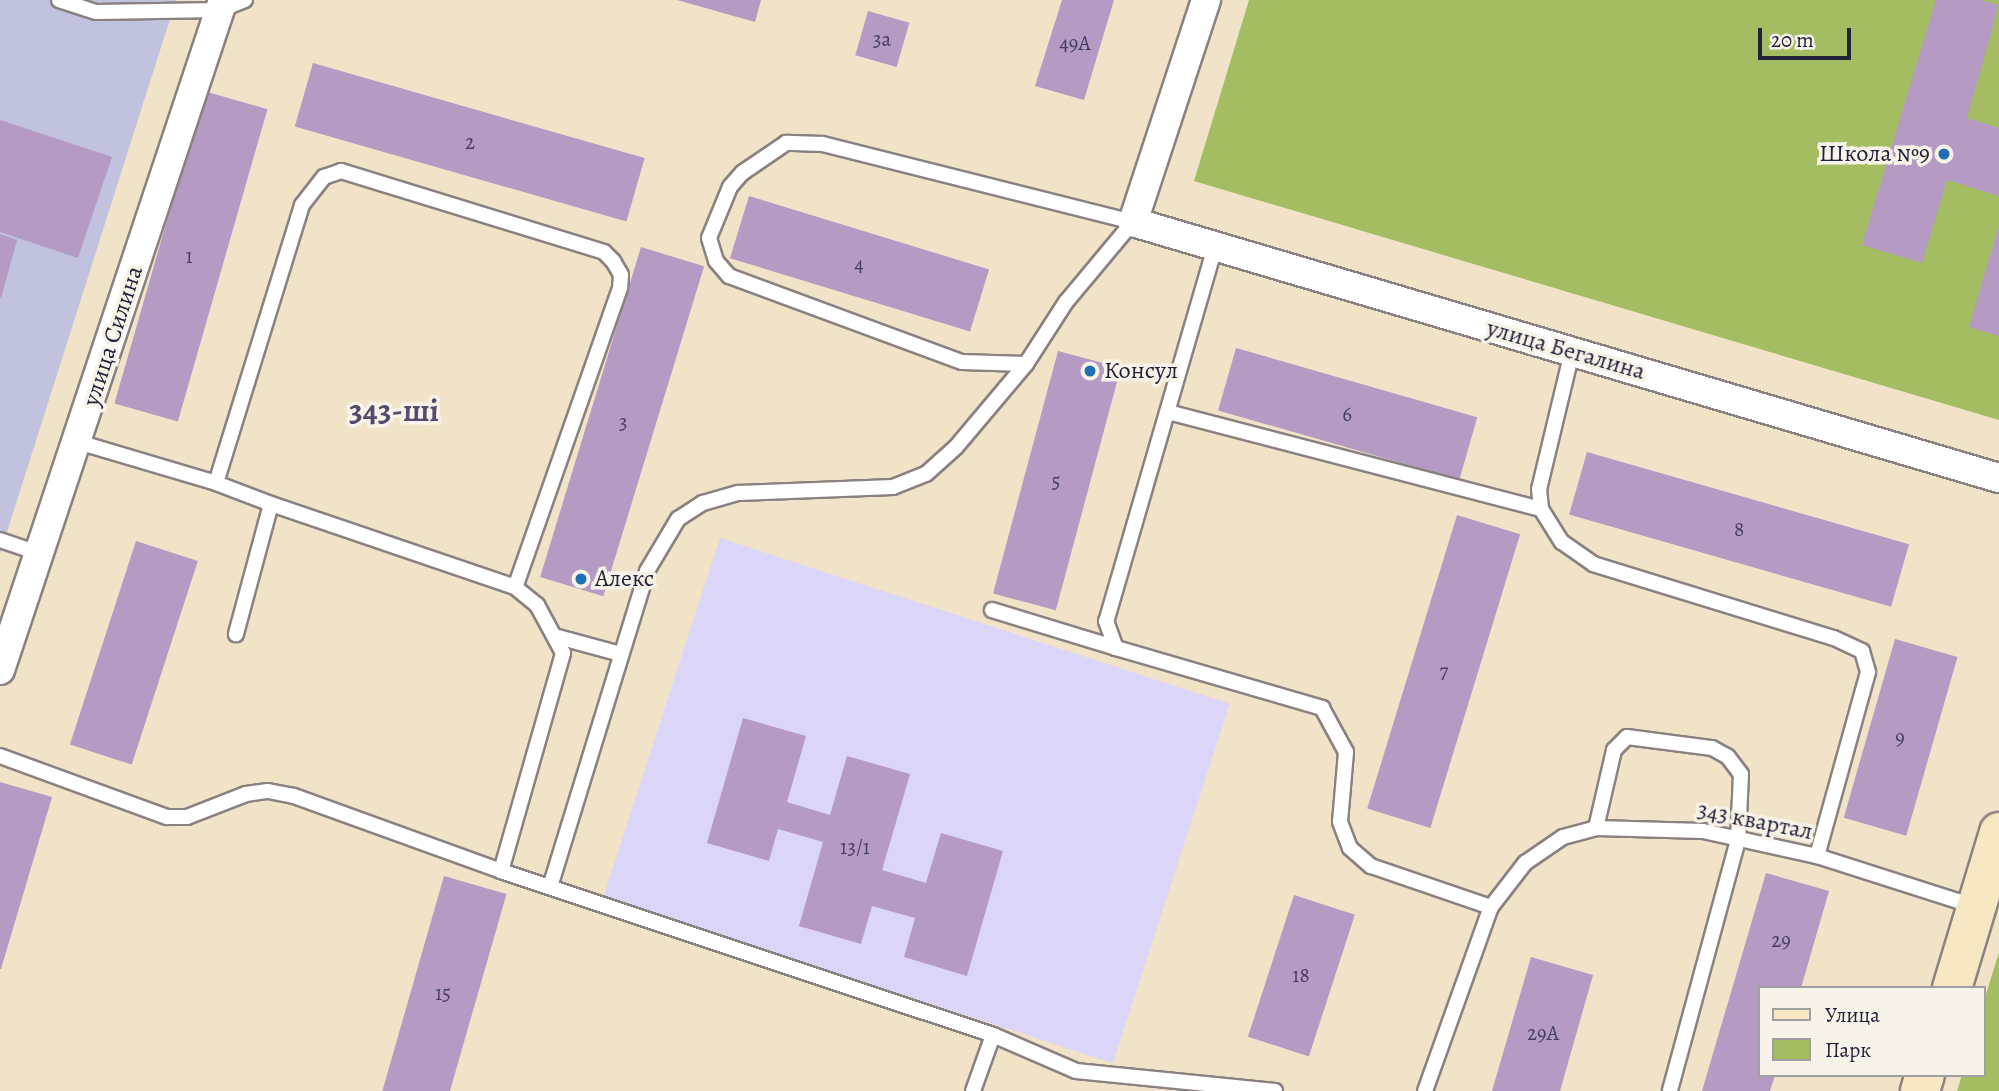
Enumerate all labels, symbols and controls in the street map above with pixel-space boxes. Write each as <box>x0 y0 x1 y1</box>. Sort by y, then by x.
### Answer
scale bar <box>1761 14 1854 58</box>
house number: 3а <box>873 26 891 52</box>
text: 20 m <box>1771 26 1814 54</box>
house number: 49А <box>1059 30 1091 56</box>
house number: 2 <box>465 129 475 155</box>
place label: Школа №9 <box>1819 140 1930 168</box>
marker: Школа №9 <box>1936 146 1952 162</box>
house number: 1 <box>185 243 193 269</box>
house number: 4 <box>854 251 864 277</box>
street label: улица Силина <box>77 262 149 410</box>
street label: улица Бегалина <box>1484 314 1648 386</box>
place label: Консул <box>1104 357 1178 385</box>
marker: Консул <box>1082 363 1098 379</box>
district label: 343-ші <box>349 391 439 429</box>
house number: 6 <box>1342 401 1352 427</box>
house number: 3 <box>619 409 627 435</box>
house number: 5 <box>1051 468 1061 494</box>
house number: 8 <box>1734 516 1744 542</box>
place label: Алекс <box>595 565 654 593</box>
marker: Алекс <box>573 571 589 587</box>
house number: 7 <box>1440 658 1448 684</box>
house number: 9 <box>1895 724 1905 750</box>
street label: 343 квартал <box>1695 796 1815 846</box>
house number: 13/1 <box>840 834 870 860</box>
house number: 29 <box>1771 927 1791 953</box>
house number: 18 <box>1292 962 1310 988</box>
house number: 15 <box>435 980 451 1006</box>
legend <box>1758 986 1985 1077</box>
text: Улица <box>1825 1001 1880 1029</box>
house number: 29А <box>1527 1020 1559 1046</box>
text: Парк <box>1825 1036 1871 1064</box>

